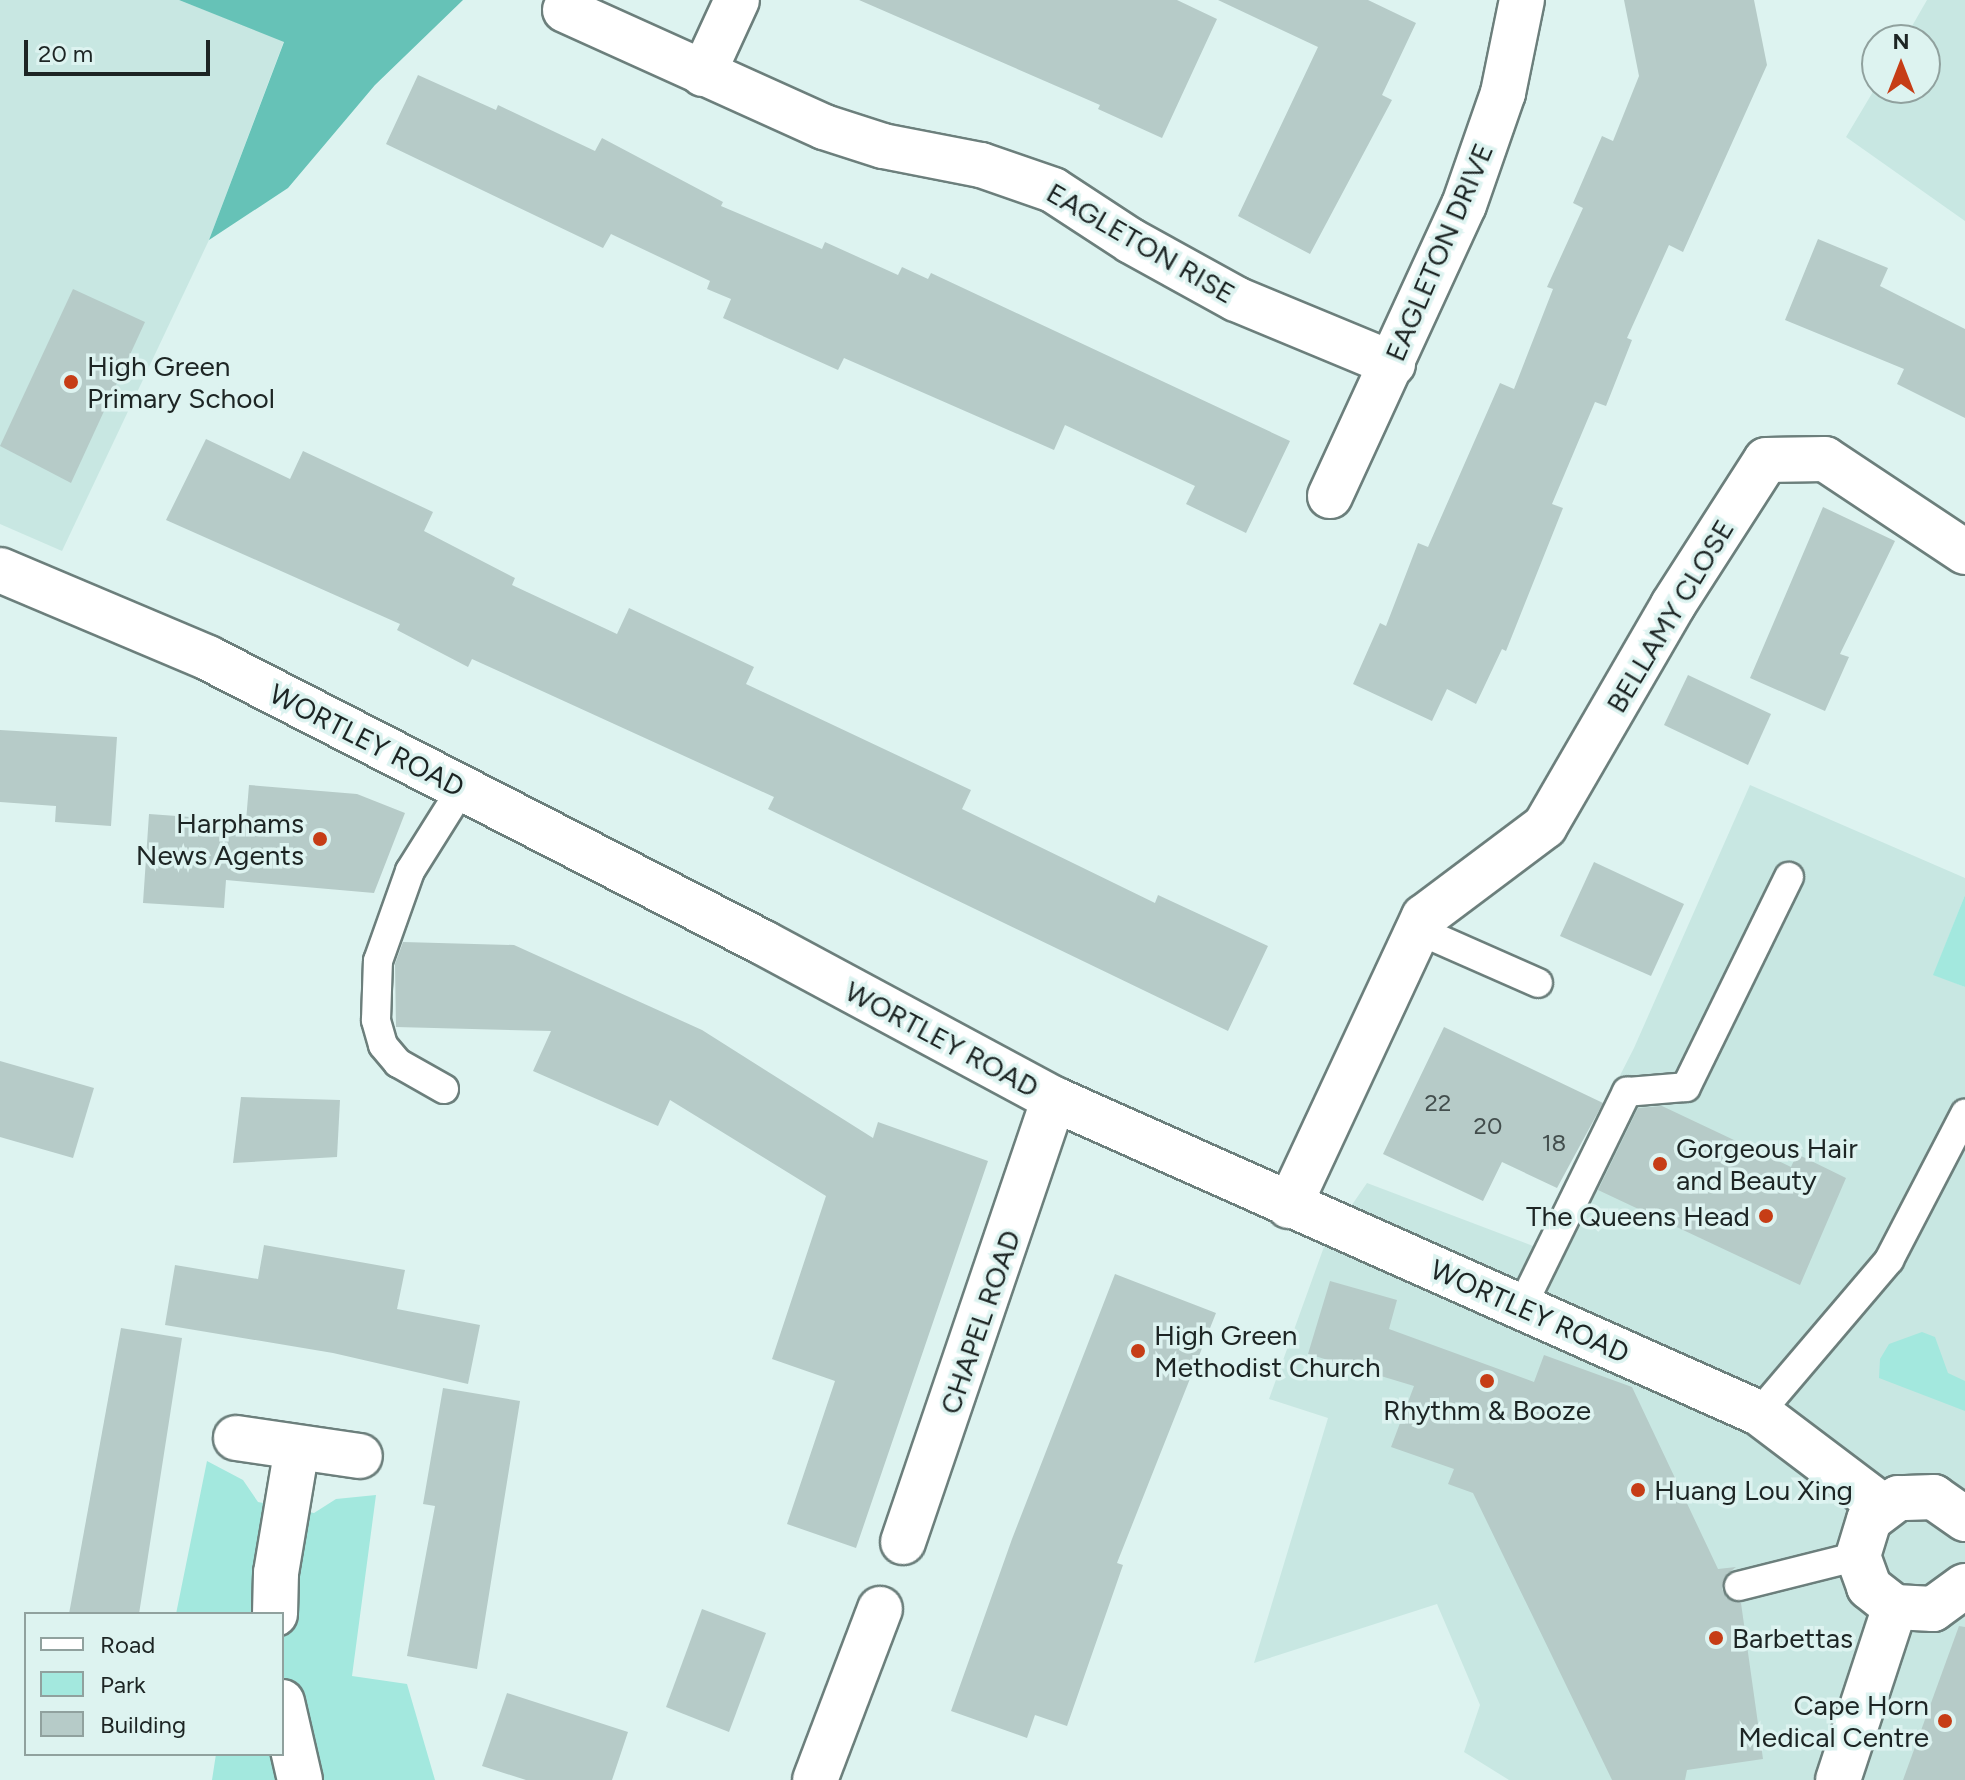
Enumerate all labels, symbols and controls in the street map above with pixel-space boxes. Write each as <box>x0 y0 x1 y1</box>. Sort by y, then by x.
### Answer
scale bar <box>28 24 214 74</box>
north arrow <box>1861 24 1941 104</box>
text: N <box>1892 28 1910 55</box>
text: 20 m <box>38 39 93 68</box>
street label: EAGLETON DRIVE <box>1378 138 1500 366</box>
street label: EAGLETON RISE <box>1041 175 1241 311</box>
place label: High Green Primary School <box>87 349 275 415</box>
marker: High Green Primary School <box>62 373 80 391</box>
street label: BELLAMY CLOSE <box>1599 513 1741 719</box>
street label: WORTLEY ROAD <box>264 676 470 804</box>
place label: Harphams News Agents <box>136 806 304 872</box>
marker: Harphams News Agents <box>311 830 329 848</box>
street label: WORTLEY ROAD <box>840 974 1044 1104</box>
house number: 22 <box>1425 1089 1451 1117</box>
house number: 20 <box>1474 1112 1502 1140</box>
house number: 18 <box>1542 1129 1566 1157</box>
place label: Gorgeous Hair and Beauty <box>1676 1131 1858 1197</box>
marker: Gorgeous Hair and Beauty <box>1651 1155 1669 1173</box>
place label: The Queens Head <box>1526 1199 1750 1233</box>
marker: The Queens Head <box>1757 1207 1775 1225</box>
street label: CHAPEL ROAD <box>933 1226 1027 1418</box>
street label: WORTLEY ROAD <box>1425 1252 1635 1370</box>
place label: High Green Methodist Church <box>1154 1318 1381 1384</box>
marker: High Green Methodist Church <box>1129 1342 1147 1360</box>
marker: Rhythm & Booze <box>1478 1372 1496 1390</box>
place label: Rhythm & Booze <box>1383 1393 1591 1427</box>
place label: Huang Lou Xing <box>1654 1473 1853 1507</box>
marker: Huang Lou Xing <box>1629 1481 1647 1499</box>
legend <box>24 1612 284 1756</box>
place label: Barbettas <box>1732 1621 1853 1655</box>
marker: Barbettas <box>1707 1629 1725 1647</box>
text: Road <box>100 1630 155 1659</box>
text: Park <box>100 1670 146 1699</box>
place label: Cape Horn Medical Centre <box>1738 1688 1929 1754</box>
text: Building <box>100 1710 186 1739</box>
marker: Cape Horn Medical Centre <box>1936 1712 1954 1730</box>

